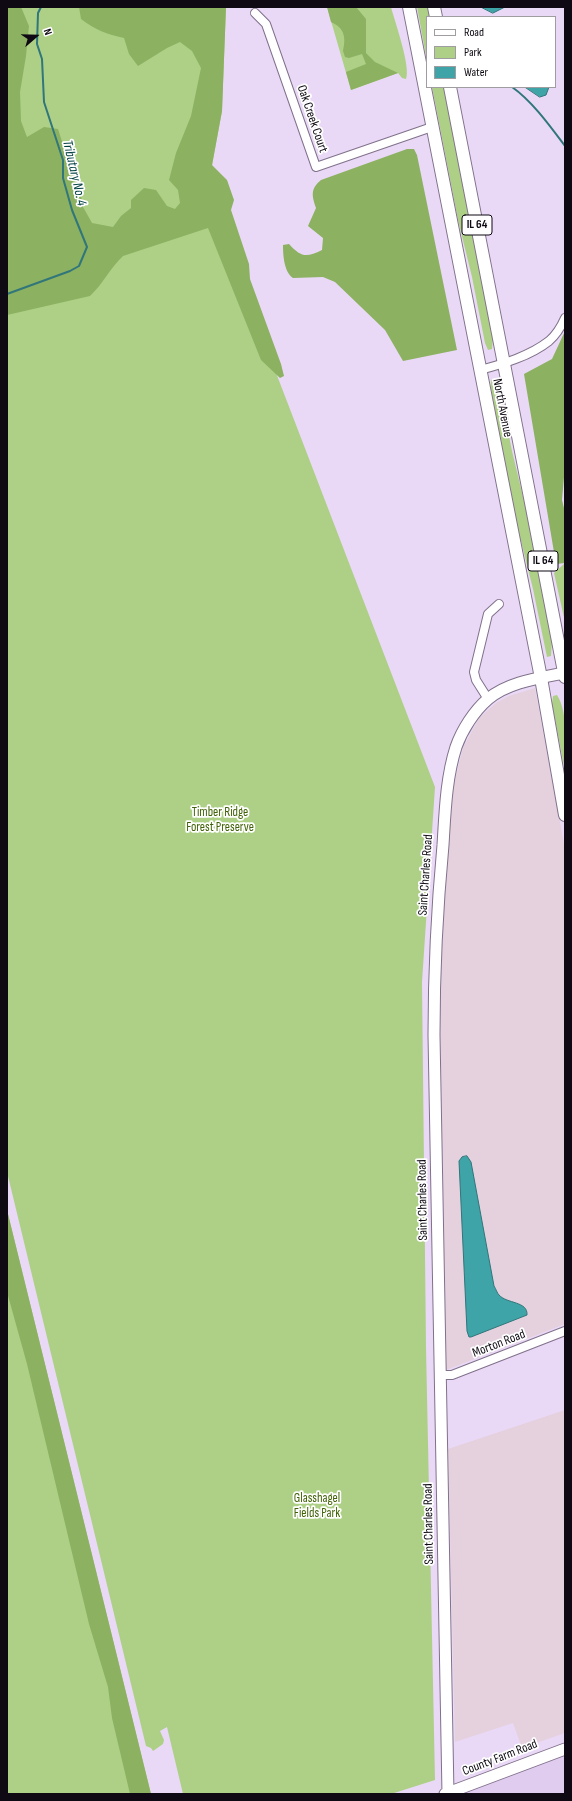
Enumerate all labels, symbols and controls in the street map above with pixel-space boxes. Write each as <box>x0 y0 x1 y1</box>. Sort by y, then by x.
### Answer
north arrow <box>16 16 56 56</box>
legend <box>426 16 556 88</box>
text: Road <box>464 25 484 40</box>
text: N <box>41 27 55 37</box>
text: Park <box>464 45 482 60</box>
text: Water <box>464 65 488 80</box>
street label: Oak Creek Court <box>293 83 331 155</box>
water label: Tributary No. 4 <box>58 139 90 207</box>
road number: IL 64 <box>462 215 492 235</box>
street label: North Avenue <box>489 377 515 439</box>
road number: IL 64 <box>528 551 558 571</box>
park label: Timber Ridge Forest Preserve <box>186 805 254 836</box>
street label: Saint Charles Road <box>415 834 437 916</box>
street label: Saint Charles Road <box>414 1159 432 1241</box>
street label: Morton Road <box>470 1327 528 1361</box>
street label: Saint Charles Road <box>420 1483 438 1565</box>
park label: Glasshagel Fields Park <box>294 1491 340 1522</box>
street label: County Farm Road <box>460 1737 540 1779</box>

